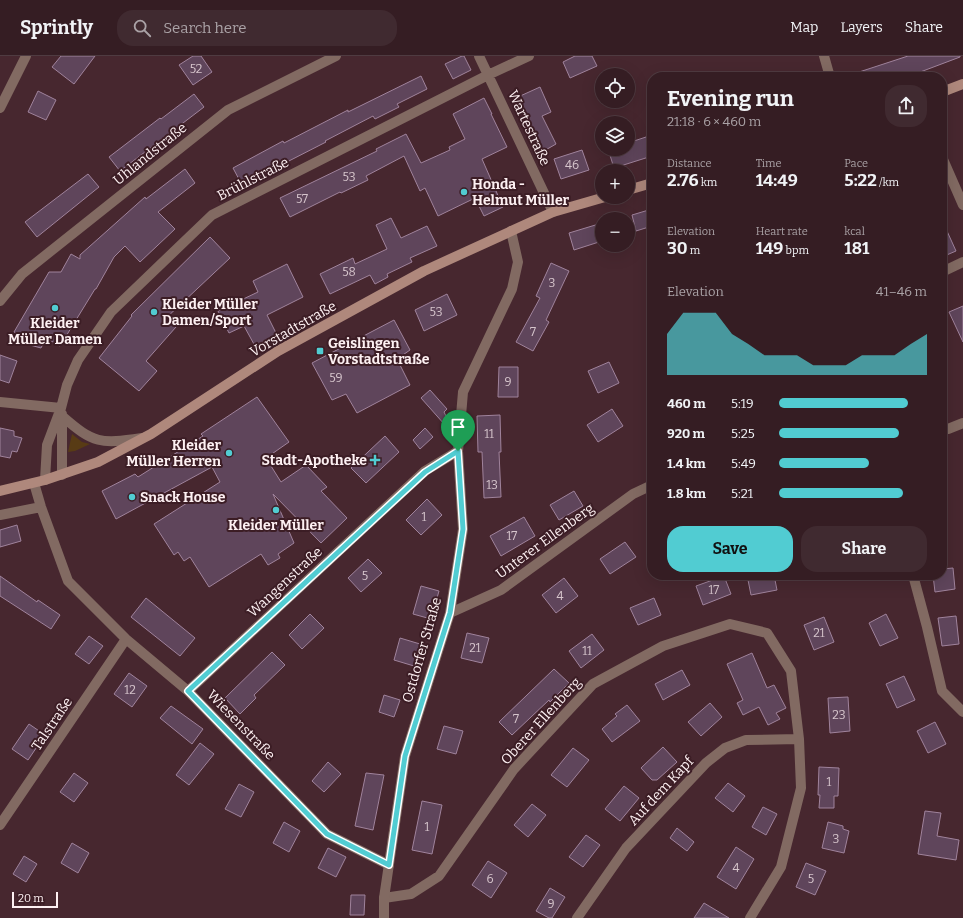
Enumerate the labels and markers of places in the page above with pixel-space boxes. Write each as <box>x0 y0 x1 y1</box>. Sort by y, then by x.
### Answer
place label: Honda - Helmut Müller <box>472 176 570 209</box>
marker: Honda - Helmut Müller <box>459 187 469 197</box>
place label: Kleider Müller Damen/Sport <box>162 296 258 329</box>
marker: Kleider Müller Damen <box>50 303 60 313</box>
marker: Kleider Müller Damen/Sport <box>149 307 159 317</box>
place label: Kleider Müller Damen <box>8 315 102 348</box>
place label: Geislingen Vorstadtstraße <box>328 335 430 368</box>
marker: Geislingen Vorstadtstraße <box>315 346 325 356</box>
pin <box>441 410 475 451</box>
place label: Kleider Müller Herren <box>126 437 221 470</box>
marker: Kleider Müller Herren <box>224 448 234 458</box>
place label: Stadt-Apotheke <box>262 452 367 469</box>
marker: Stadt-Apotheke <box>370 455 380 465</box>
place label: Snack House <box>140 489 226 506</box>
marker: Snack House <box>127 492 137 502</box>
marker: Kleider Müller <box>271 505 281 515</box>
place label: Kleider Müller <box>228 517 324 534</box>

